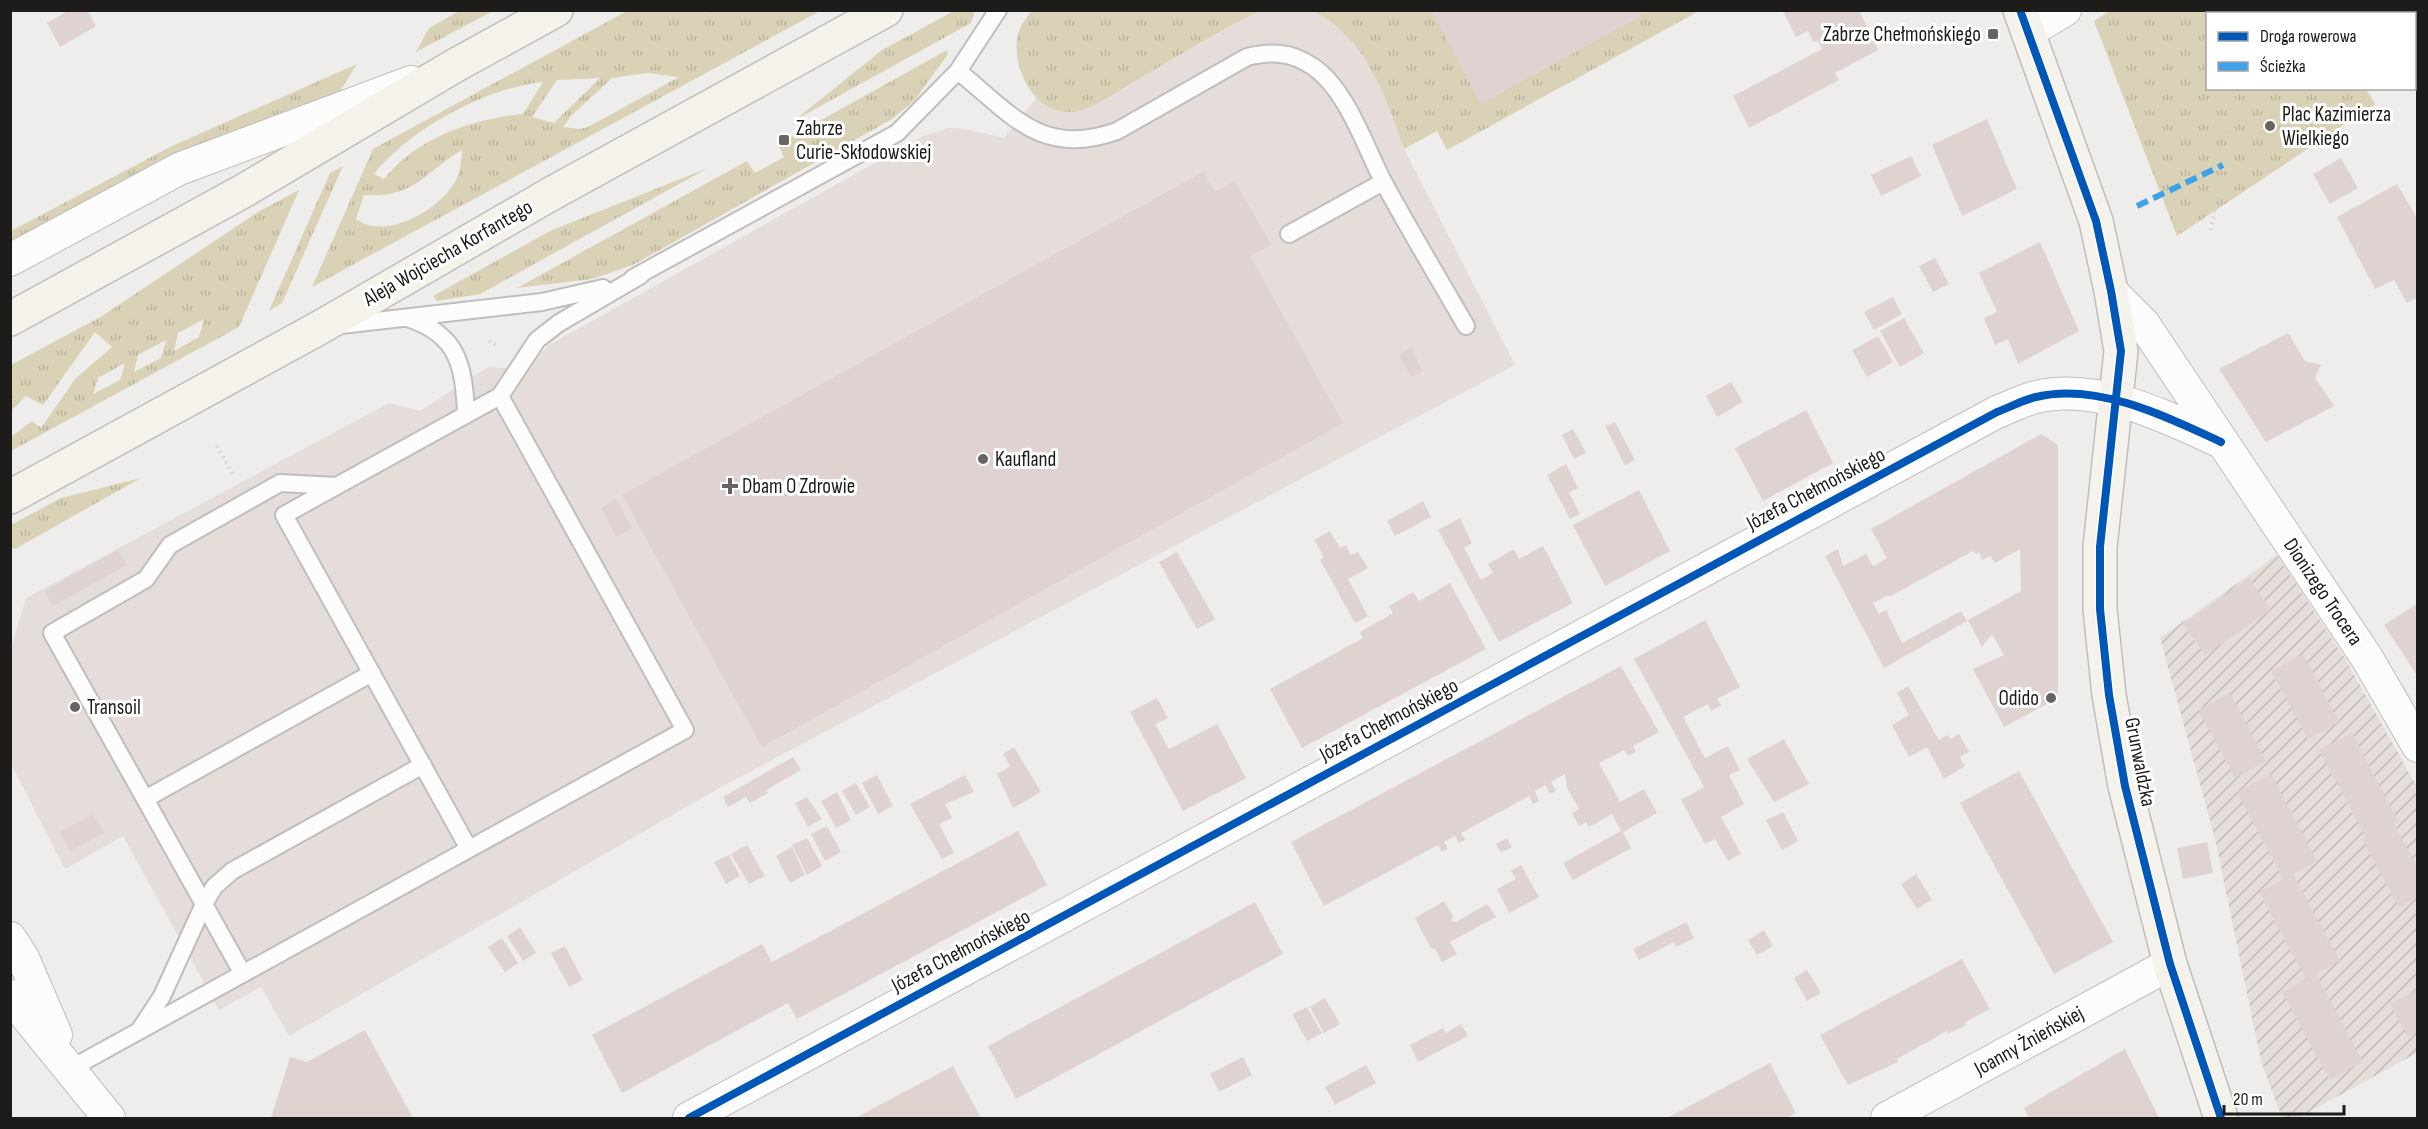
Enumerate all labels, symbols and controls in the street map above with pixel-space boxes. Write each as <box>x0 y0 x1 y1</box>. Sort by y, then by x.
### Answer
legend <box>2206 12 2416 90</box>
place label: Zabrze Chełmońskiego <box>1823 22 1981 47</box>
text: Droga rowerowa <box>2260 26 2357 47</box>
marker: Zabrze Chełmońskiego <box>1986 27 2000 41</box>
text: Ścieżka <box>2260 56 2306 77</box>
place label: Plac Kazimierza Wielkiego <box>2282 102 2391 151</box>
place label: Zabrze Curie-Skłodowskiej <box>796 116 931 165</box>
marker: Plac Kazimierza Wielkiego <box>2263 119 2277 133</box>
marker: Zabrze Curie-Skłodowskiej <box>777 133 791 147</box>
street label: Aleja Wojciecha Korfantego <box>358 194 537 312</box>
street label: Józefa Chełmońskiego <box>1742 442 1890 537</box>
place label: Kaufland <box>995 447 1056 472</box>
marker: Kaufland <box>976 452 990 466</box>
place label: Dbam O Zdrowie <box>742 474 855 499</box>
marker: Dbam O Zdrowie <box>723 479 737 493</box>
street label: Dionizego Trocera <box>2278 534 2368 650</box>
street label: Józefa Chełmońskiego <box>1315 673 1463 768</box>
place label: Odido <box>1999 686 2039 711</box>
marker: Odido <box>2044 691 2058 705</box>
place label: Transoil <box>87 695 141 720</box>
marker: Transoil <box>68 700 82 714</box>
street label: Grunwaldzka <box>2119 715 2161 809</box>
street label: Józefa Chełmońskiego <box>887 904 1035 999</box>
street label: Joanny Żnieńskiej <box>1969 1001 2088 1082</box>
scale bar <box>2224 1078 2344 1116</box>
text: 20 m <box>2233 1089 2263 1110</box>

